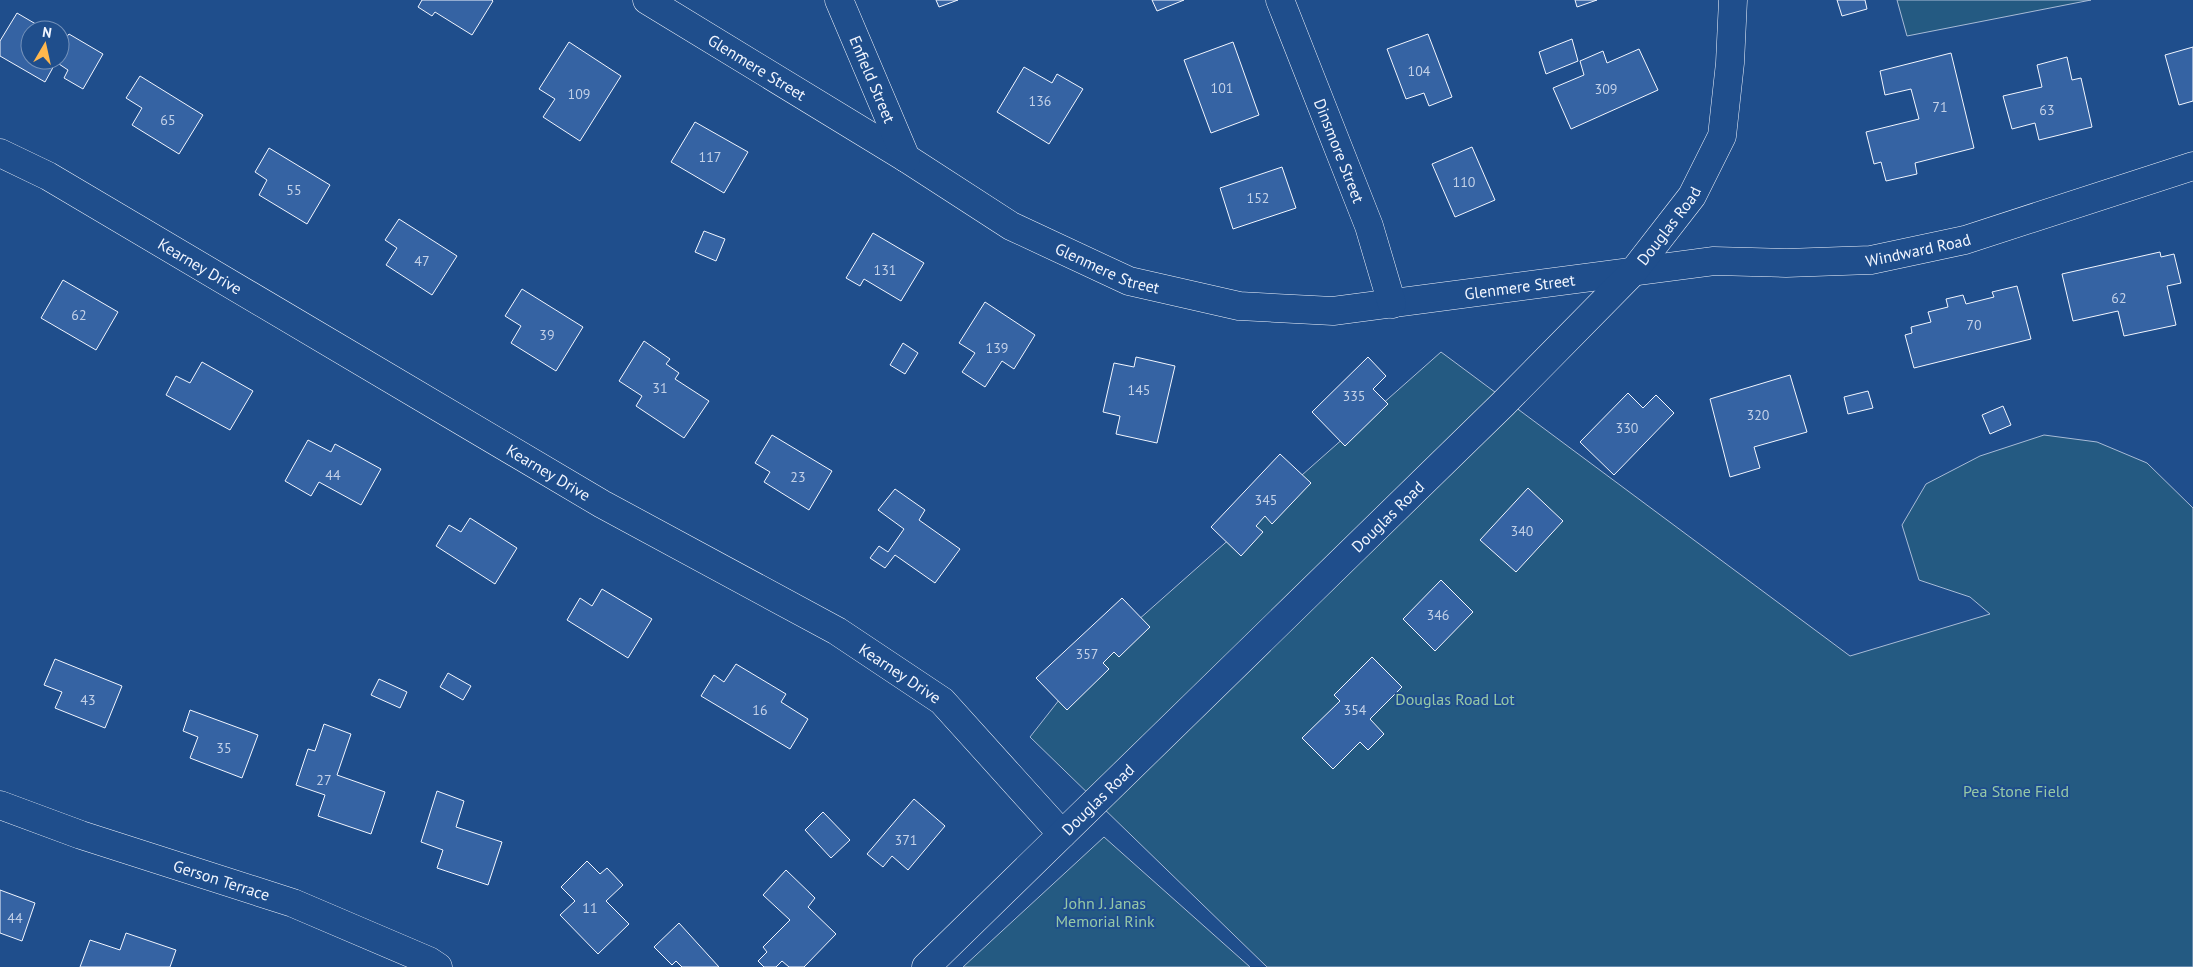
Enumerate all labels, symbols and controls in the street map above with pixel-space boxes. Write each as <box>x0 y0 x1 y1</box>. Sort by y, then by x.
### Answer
north arrow <box>20 20 70 70</box>
text: N <box>41 23 53 42</box>
street label: Glenmere Street <box>704 30 810 105</box>
street label: Enfield Street <box>845 33 900 126</box>
house number: 104 <box>1408 62 1431 80</box>
house number: 101 <box>1211 79 1233 97</box>
house number: 309 <box>1595 80 1617 98</box>
house number: 109 <box>568 85 590 103</box>
house number: 136 <box>1029 92 1051 110</box>
street label: Dinsmore Street <box>1310 96 1369 206</box>
house number: 71 <box>1932 98 1948 116</box>
house number: 63 <box>2039 101 2055 119</box>
house number: 65 <box>160 111 176 129</box>
house number: 117 <box>699 148 721 166</box>
house number: 110 <box>1453 173 1476 191</box>
house number: 55 <box>286 181 302 199</box>
street label: Douglas Road <box>1632 183 1705 269</box>
house number: 152 <box>1247 189 1269 207</box>
street label: Windward Road <box>1864 229 1973 271</box>
street label: Kearney Drive <box>155 233 246 299</box>
street label: Glenmere Street <box>1052 238 1162 298</box>
house number: 47 <box>414 252 430 270</box>
house number: 131 <box>874 261 896 279</box>
street label: Glenmere Street <box>1463 269 1577 304</box>
house number: 62 <box>2111 289 2127 307</box>
house number: 62 <box>71 306 87 324</box>
house number: 70 <box>1966 316 1982 334</box>
house number: 39 <box>539 326 555 344</box>
house number: 139 <box>986 339 1008 357</box>
house number: 31 <box>652 379 668 397</box>
house number: 145 <box>1128 381 1150 399</box>
house number: 335 <box>1343 387 1365 405</box>
house number: 320 <box>1747 406 1770 424</box>
house number: 330 <box>1616 419 1639 437</box>
street label: Kearney Drive <box>503 440 594 505</box>
house number: 44 <box>325 466 341 484</box>
house number: 23 <box>790 468 806 486</box>
street label: Douglas Road <box>1347 477 1428 556</box>
house number: 345 <box>1255 491 1277 509</box>
house number: 340 <box>1511 522 1534 540</box>
house number: 346 <box>1427 606 1449 624</box>
street label: Kearney Drive <box>855 639 945 708</box>
house number: 357 <box>1076 645 1098 663</box>
park label: Douglas Road Lot <box>1395 689 1515 709</box>
house number: 43 <box>80 691 96 709</box>
house number: 16 <box>752 701 768 719</box>
house number: 354 <box>1344 701 1367 719</box>
house number: 35 <box>216 739 232 757</box>
street label: Douglas Road <box>1057 759 1138 839</box>
house number: 27 <box>316 771 332 789</box>
park label: Pea Stone Field <box>1963 781 2069 801</box>
house number: 371 <box>895 831 917 849</box>
street label: Gerson Terrace <box>171 855 272 905</box>
park label: John J. Janas Memorial Rink <box>1055 893 1155 931</box>
house number: 11 <box>582 899 598 917</box>
house number: 44 <box>7 909 23 927</box>

